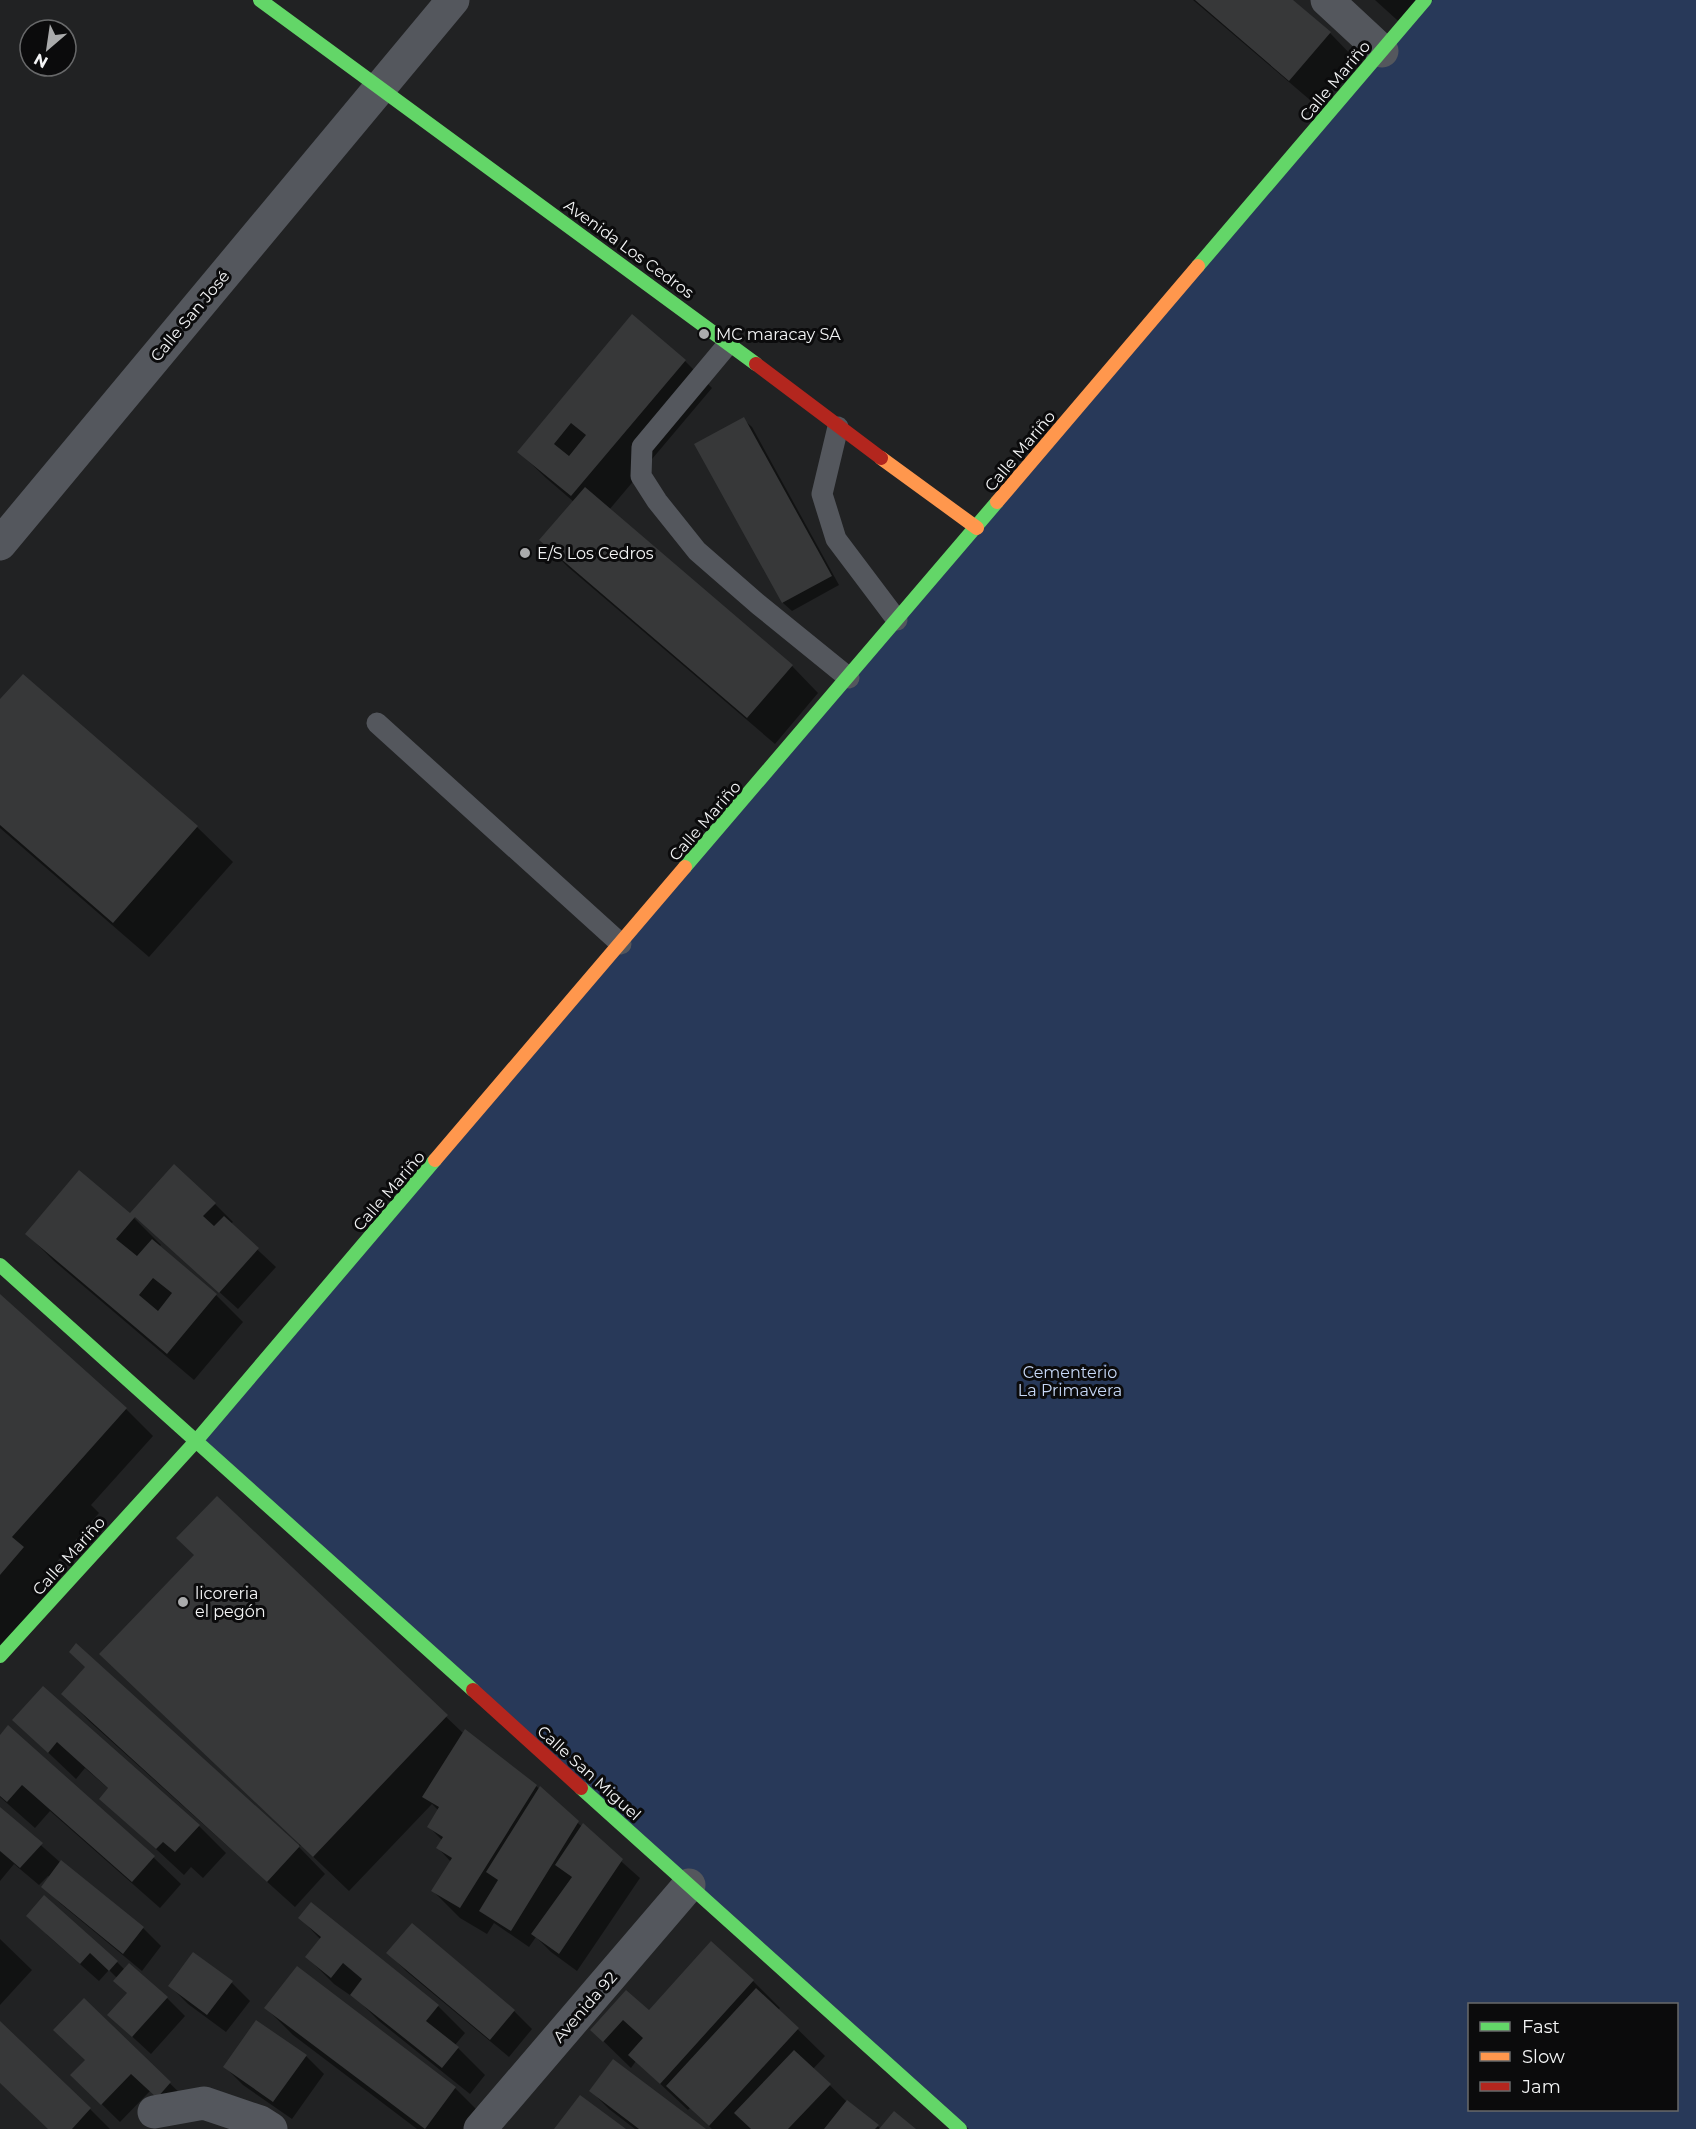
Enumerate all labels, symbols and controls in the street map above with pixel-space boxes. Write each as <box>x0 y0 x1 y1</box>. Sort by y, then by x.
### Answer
north arrow <box>18 18 78 78</box>
street label: Calle Mariño <box>1296 37 1374 125</box>
text: N <box>31 49 51 72</box>
street label: Avenida Los Cedros <box>560 196 698 303</box>
street label: Calle San José <box>146 267 234 365</box>
place label: MC maracay SA <box>716 325 841 344</box>
marker: MC maracay SA <box>697 327 711 341</box>
street label: Calle Mariño <box>981 407 1059 495</box>
place label: E/S Los Cedros <box>537 544 654 563</box>
marker: E/S Los Cedros <box>518 546 532 560</box>
street label: Calle Mariño <box>665 777 745 865</box>
street label: Calle Mariño <box>349 1147 429 1235</box>
park label: Cementerio La Primavera <box>1018 1363 1122 1400</box>
street label: Calle Mariño <box>29 1513 109 1599</box>
place label: licoreria el pegón <box>195 1584 265 1621</box>
marker: licoreria el pegón <box>176 1595 190 1609</box>
street label: Calle San Miguel <box>533 1722 645 1824</box>
street label: Avenida 92 <box>549 1968 621 2046</box>
legend <box>1468 2003 1678 2111</box>
text: Fast <box>1522 2016 1560 2038</box>
text: Slow <box>1522 2046 1565 2068</box>
text: Jam <box>1521 2076 1561 2098</box>

